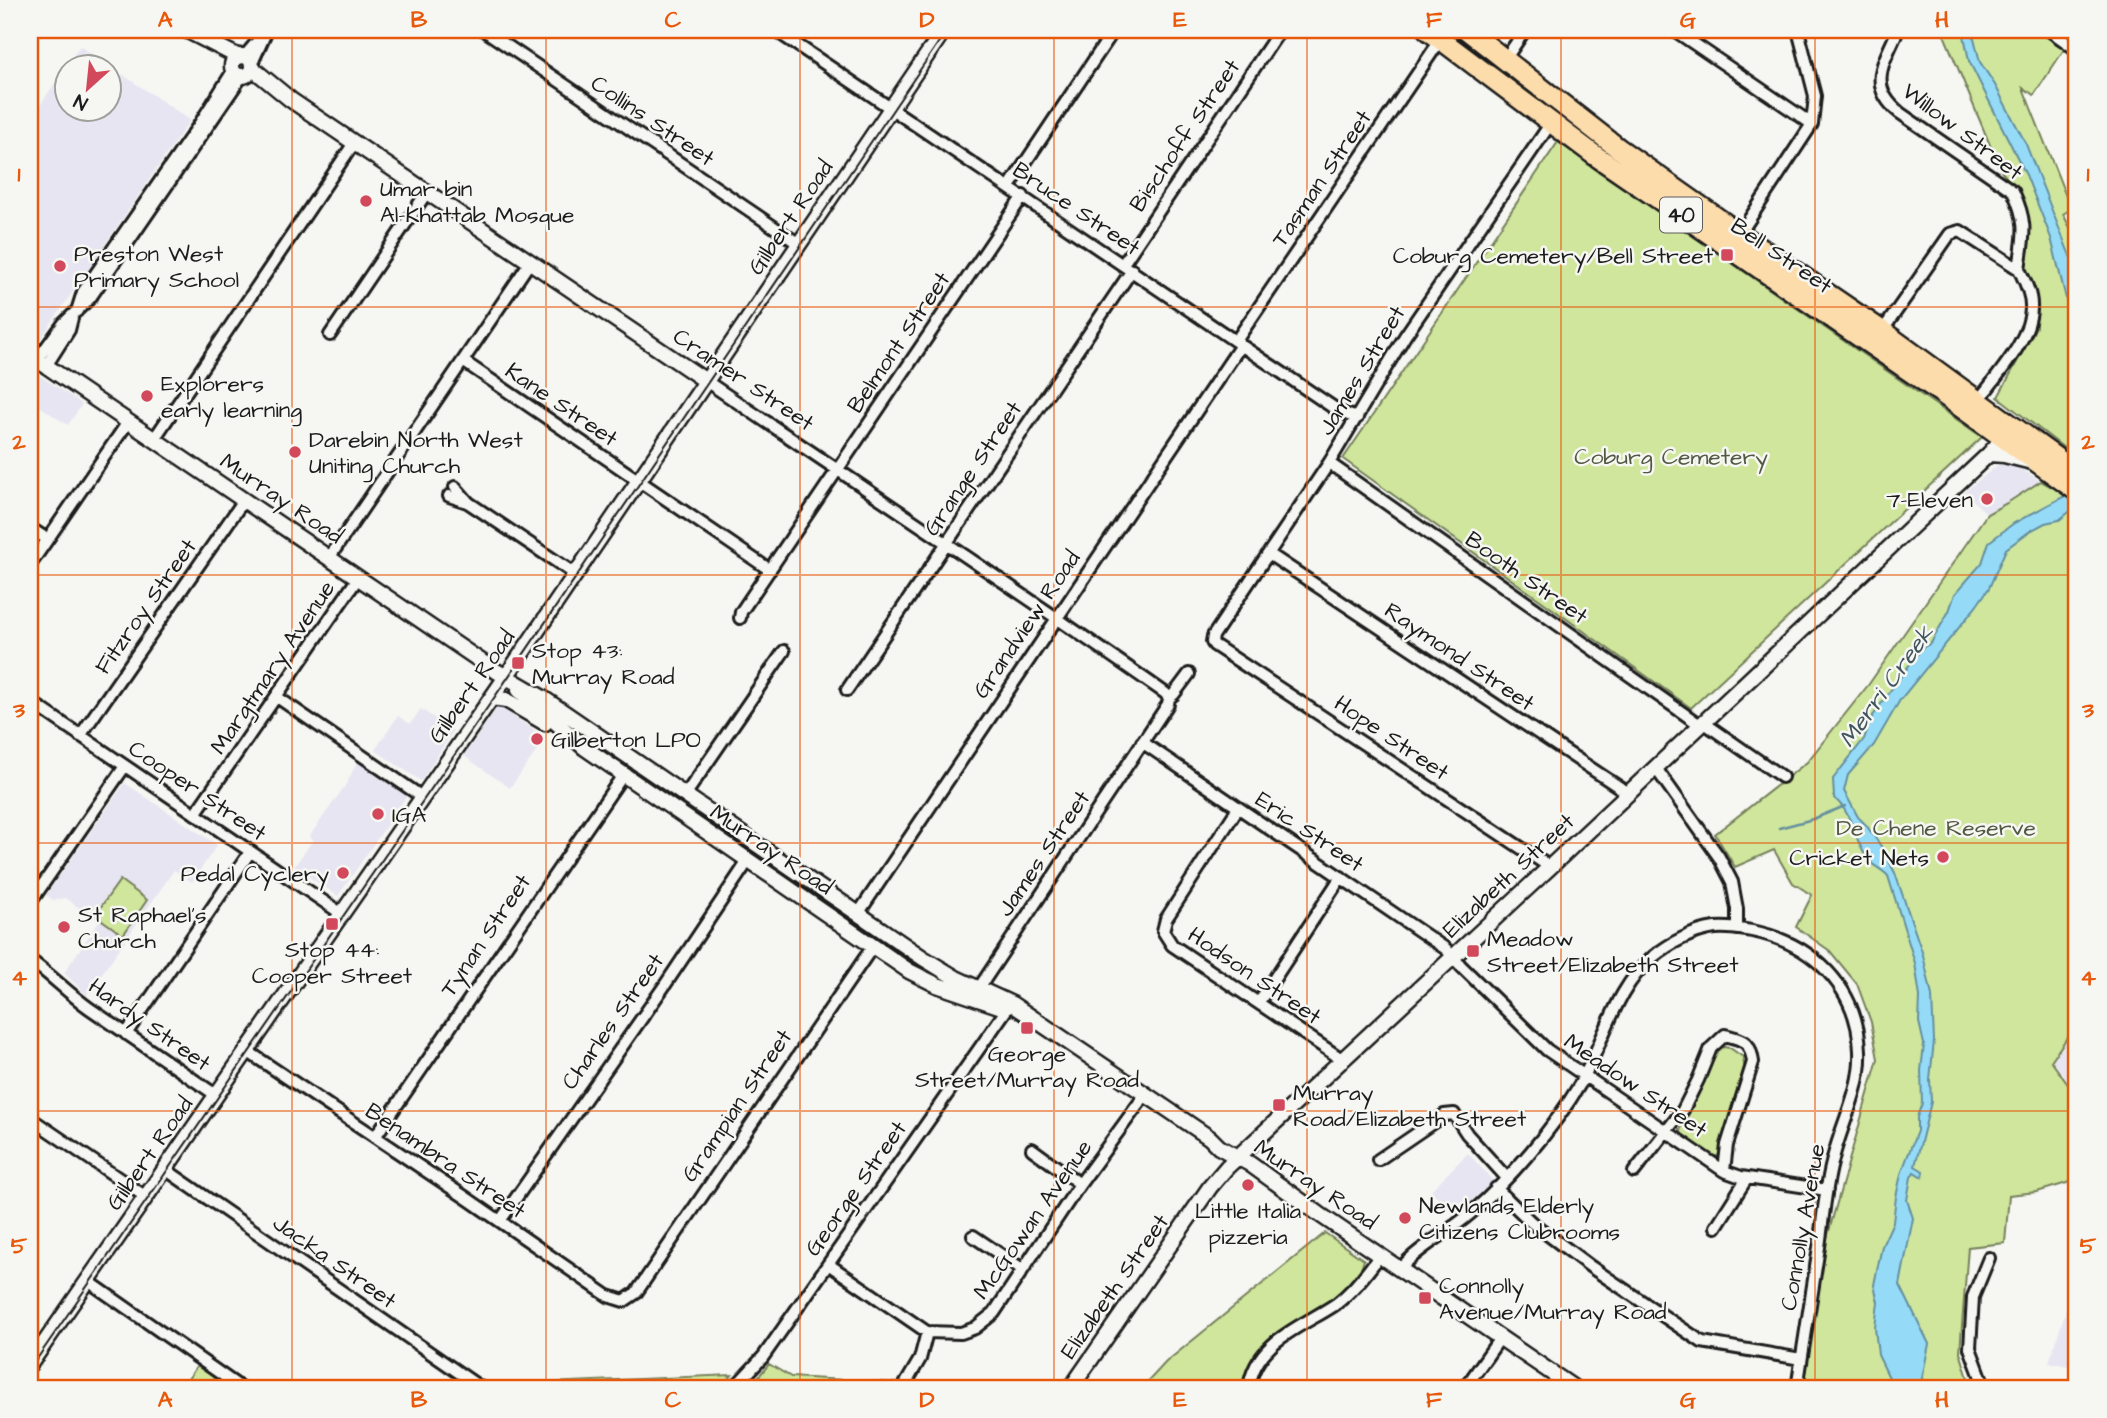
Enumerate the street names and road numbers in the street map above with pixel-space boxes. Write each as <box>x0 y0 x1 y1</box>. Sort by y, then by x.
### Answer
street label: Bischoff Street <box>1122 52 1248 218</box>
street label: Collins Street <box>584 68 721 175</box>
street label: Willow Street <box>1895 76 2030 188</box>
street label: Tasman Street <box>1264 103 1380 253</box>
street label: Gilbert Road <box>741 154 841 281</box>
street label: Bruce Street <box>1006 154 1147 264</box>
road number: 40 <box>1660 198 1702 232</box>
street label: Bell Street <box>1724 210 1839 302</box>
street label: Belmont Street <box>840 265 958 420</box>
street label: James Street <box>1311 299 1414 441</box>
street label: Cramer Street <box>667 321 821 439</box>
street label: Kane Street <box>499 355 625 455</box>
street label: Grange Street <box>916 394 1031 543</box>
street label: Murray Road <box>213 446 350 553</box>
street label: Booth Street <box>1459 524 1595 632</box>
street label: Fitzroy Street <box>87 532 206 681</box>
street label: Grandview Road <box>965 544 1088 705</box>
street label: Margtmary Avenue <box>203 574 344 761</box>
street label: Raymond Street <box>1377 595 1542 720</box>
street label: Gilbert Road <box>421 623 523 750</box>
street label: Hope Street <box>1328 688 1456 788</box>
street label: Cooper Street <box>122 733 273 849</box>
street label: James Street <box>990 784 1098 923</box>
street label: Eric Street <box>1249 784 1371 880</box>
street label: Murray Road <box>703 797 840 904</box>
street label: Elizabeth Street <box>1436 806 1582 945</box>
street label: Tynan Street <box>433 867 540 1004</box>
street label: Hodson Street <box>1181 919 1328 1033</box>
street label: Charles Street <box>554 946 672 1096</box>
street label: Hardy Street <box>81 971 218 1080</box>
street label: Grampian Street <box>674 1022 800 1188</box>
street label: Meadow Street <box>1557 1026 1714 1146</box>
street label: Gilbert Road <box>99 1090 201 1217</box>
street label: Benambra Street <box>359 1095 533 1227</box>
street label: George Street <box>797 1114 916 1263</box>
street label: Murray Road <box>1247 1132 1384 1239</box>
street label: McGowan Avenue <box>966 1133 1100 1306</box>
street label: Connolly Avenue <box>1773 1141 1834 1313</box>
street label: Jacka Street <box>266 1207 403 1317</box>
street label: Elizabeth Street <box>1053 1207 1177 1365</box>

